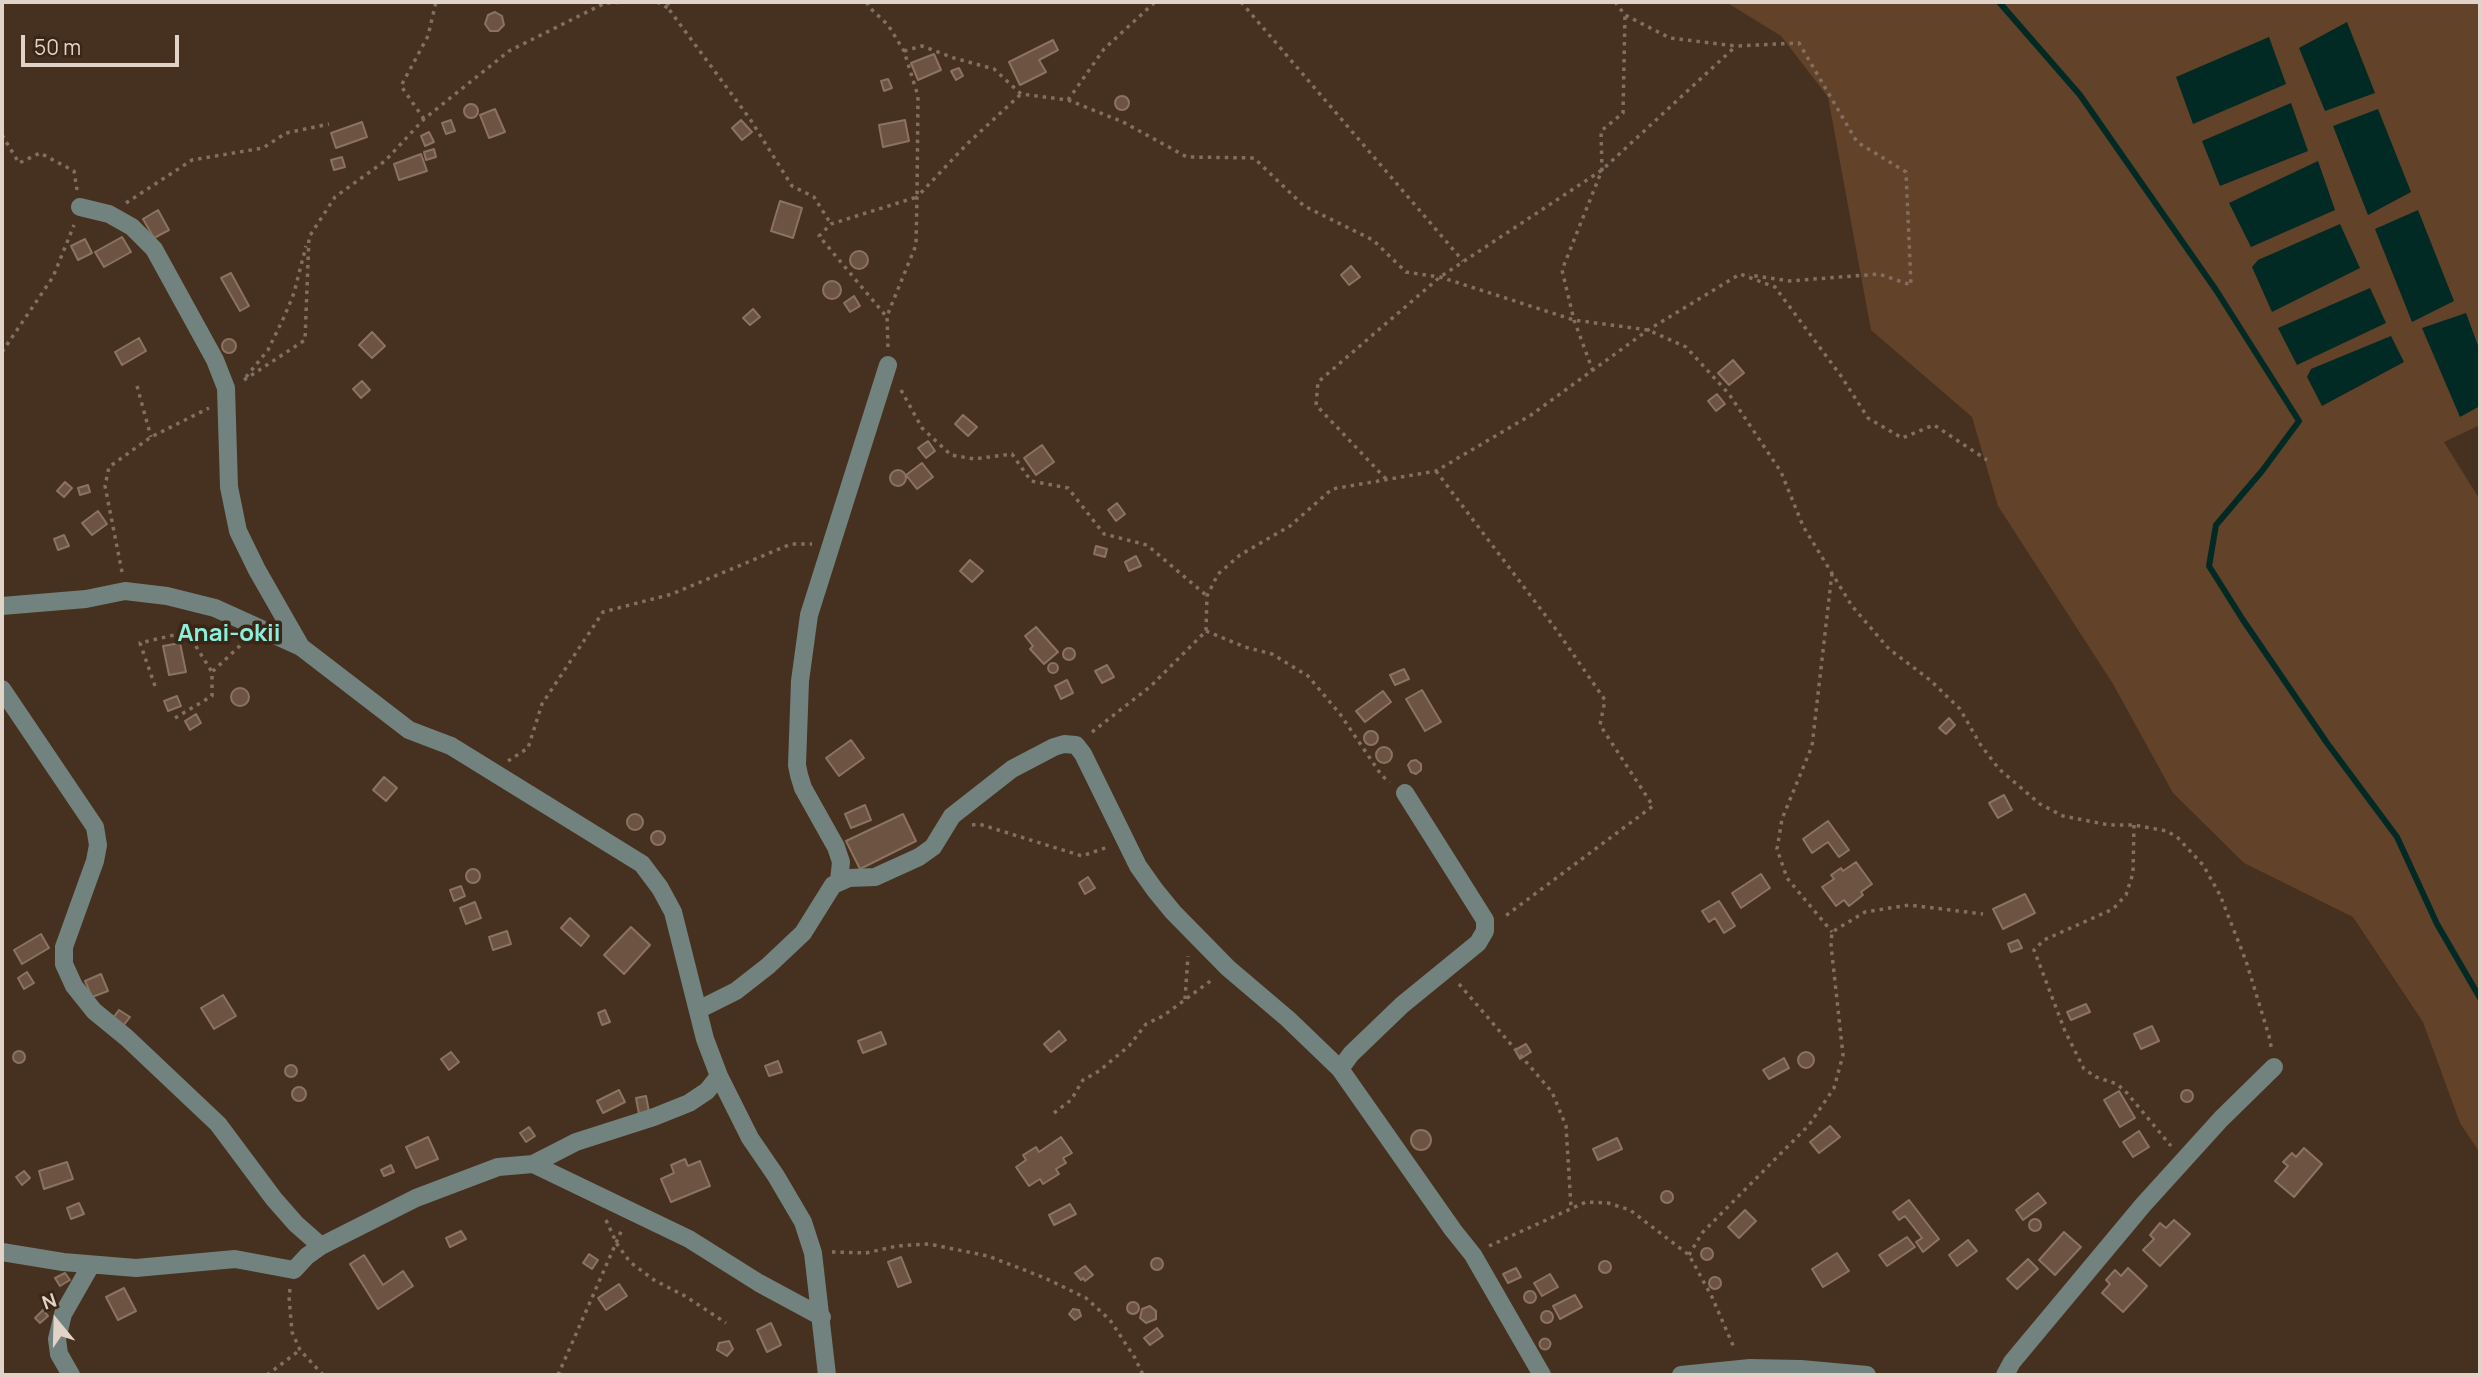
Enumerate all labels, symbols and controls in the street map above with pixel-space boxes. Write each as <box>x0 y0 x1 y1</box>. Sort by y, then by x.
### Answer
scale bar <box>24 21 182 65</box>
text: 50 m <box>34 33 81 61</box>
district label: Anai-okii <box>178 620 280 648</box>
north arrow <box>21 1286 91 1356</box>
text: N <box>38 1287 60 1316</box>

